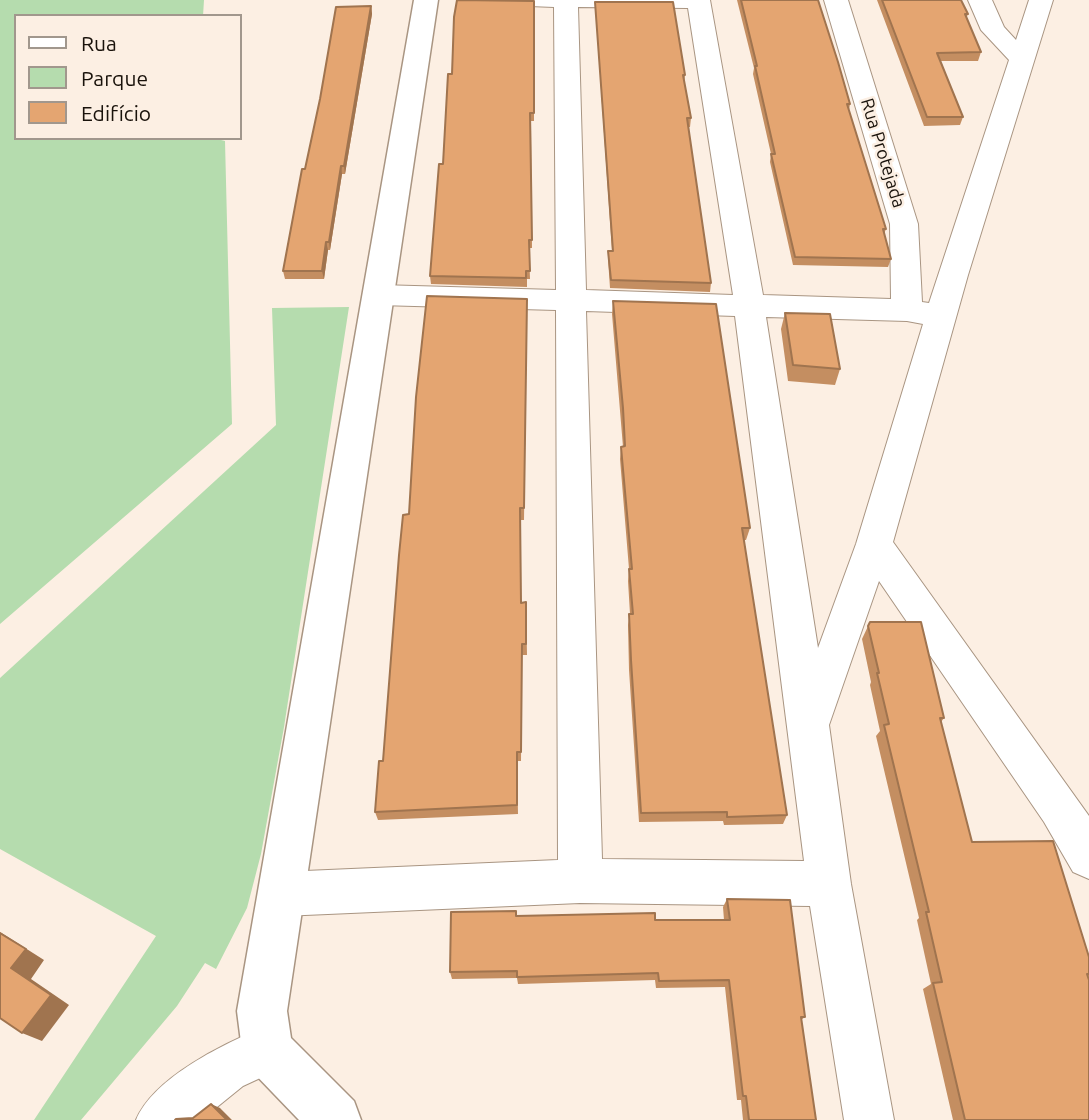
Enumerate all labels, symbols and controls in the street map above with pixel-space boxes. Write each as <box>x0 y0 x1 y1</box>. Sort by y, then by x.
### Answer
legend <box>14 14 242 140</box>
text: Rua <box>81 31 117 55</box>
text: Parque <box>81 66 148 90</box>
street label: Rua Protejada <box>856 96 910 210</box>
text: Edifício <box>81 101 151 125</box>

